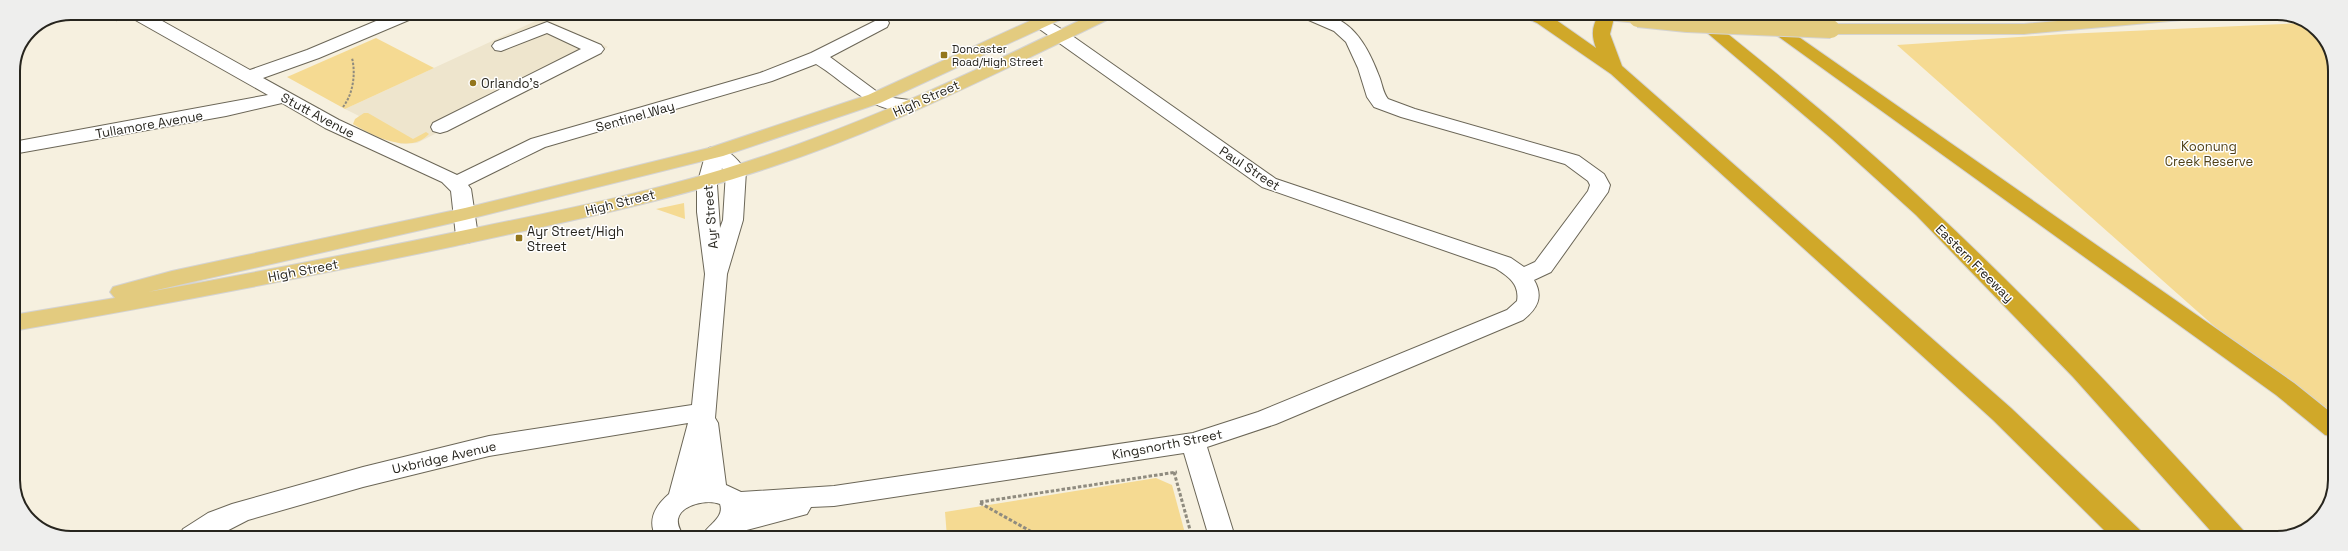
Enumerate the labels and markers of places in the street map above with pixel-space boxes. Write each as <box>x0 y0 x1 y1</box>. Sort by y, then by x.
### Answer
place label: Doncaster Road/High Street <box>952 42 1043 69</box>
marker: Doncaster Road/High Street <box>939 50 949 60</box>
place label: Orlando's <box>481 75 539 92</box>
marker: Orlando's <box>468 78 478 88</box>
place label: Ayr Street/High Street <box>527 223 624 255</box>
marker: Ayr Street/High Street <box>514 233 524 243</box>

